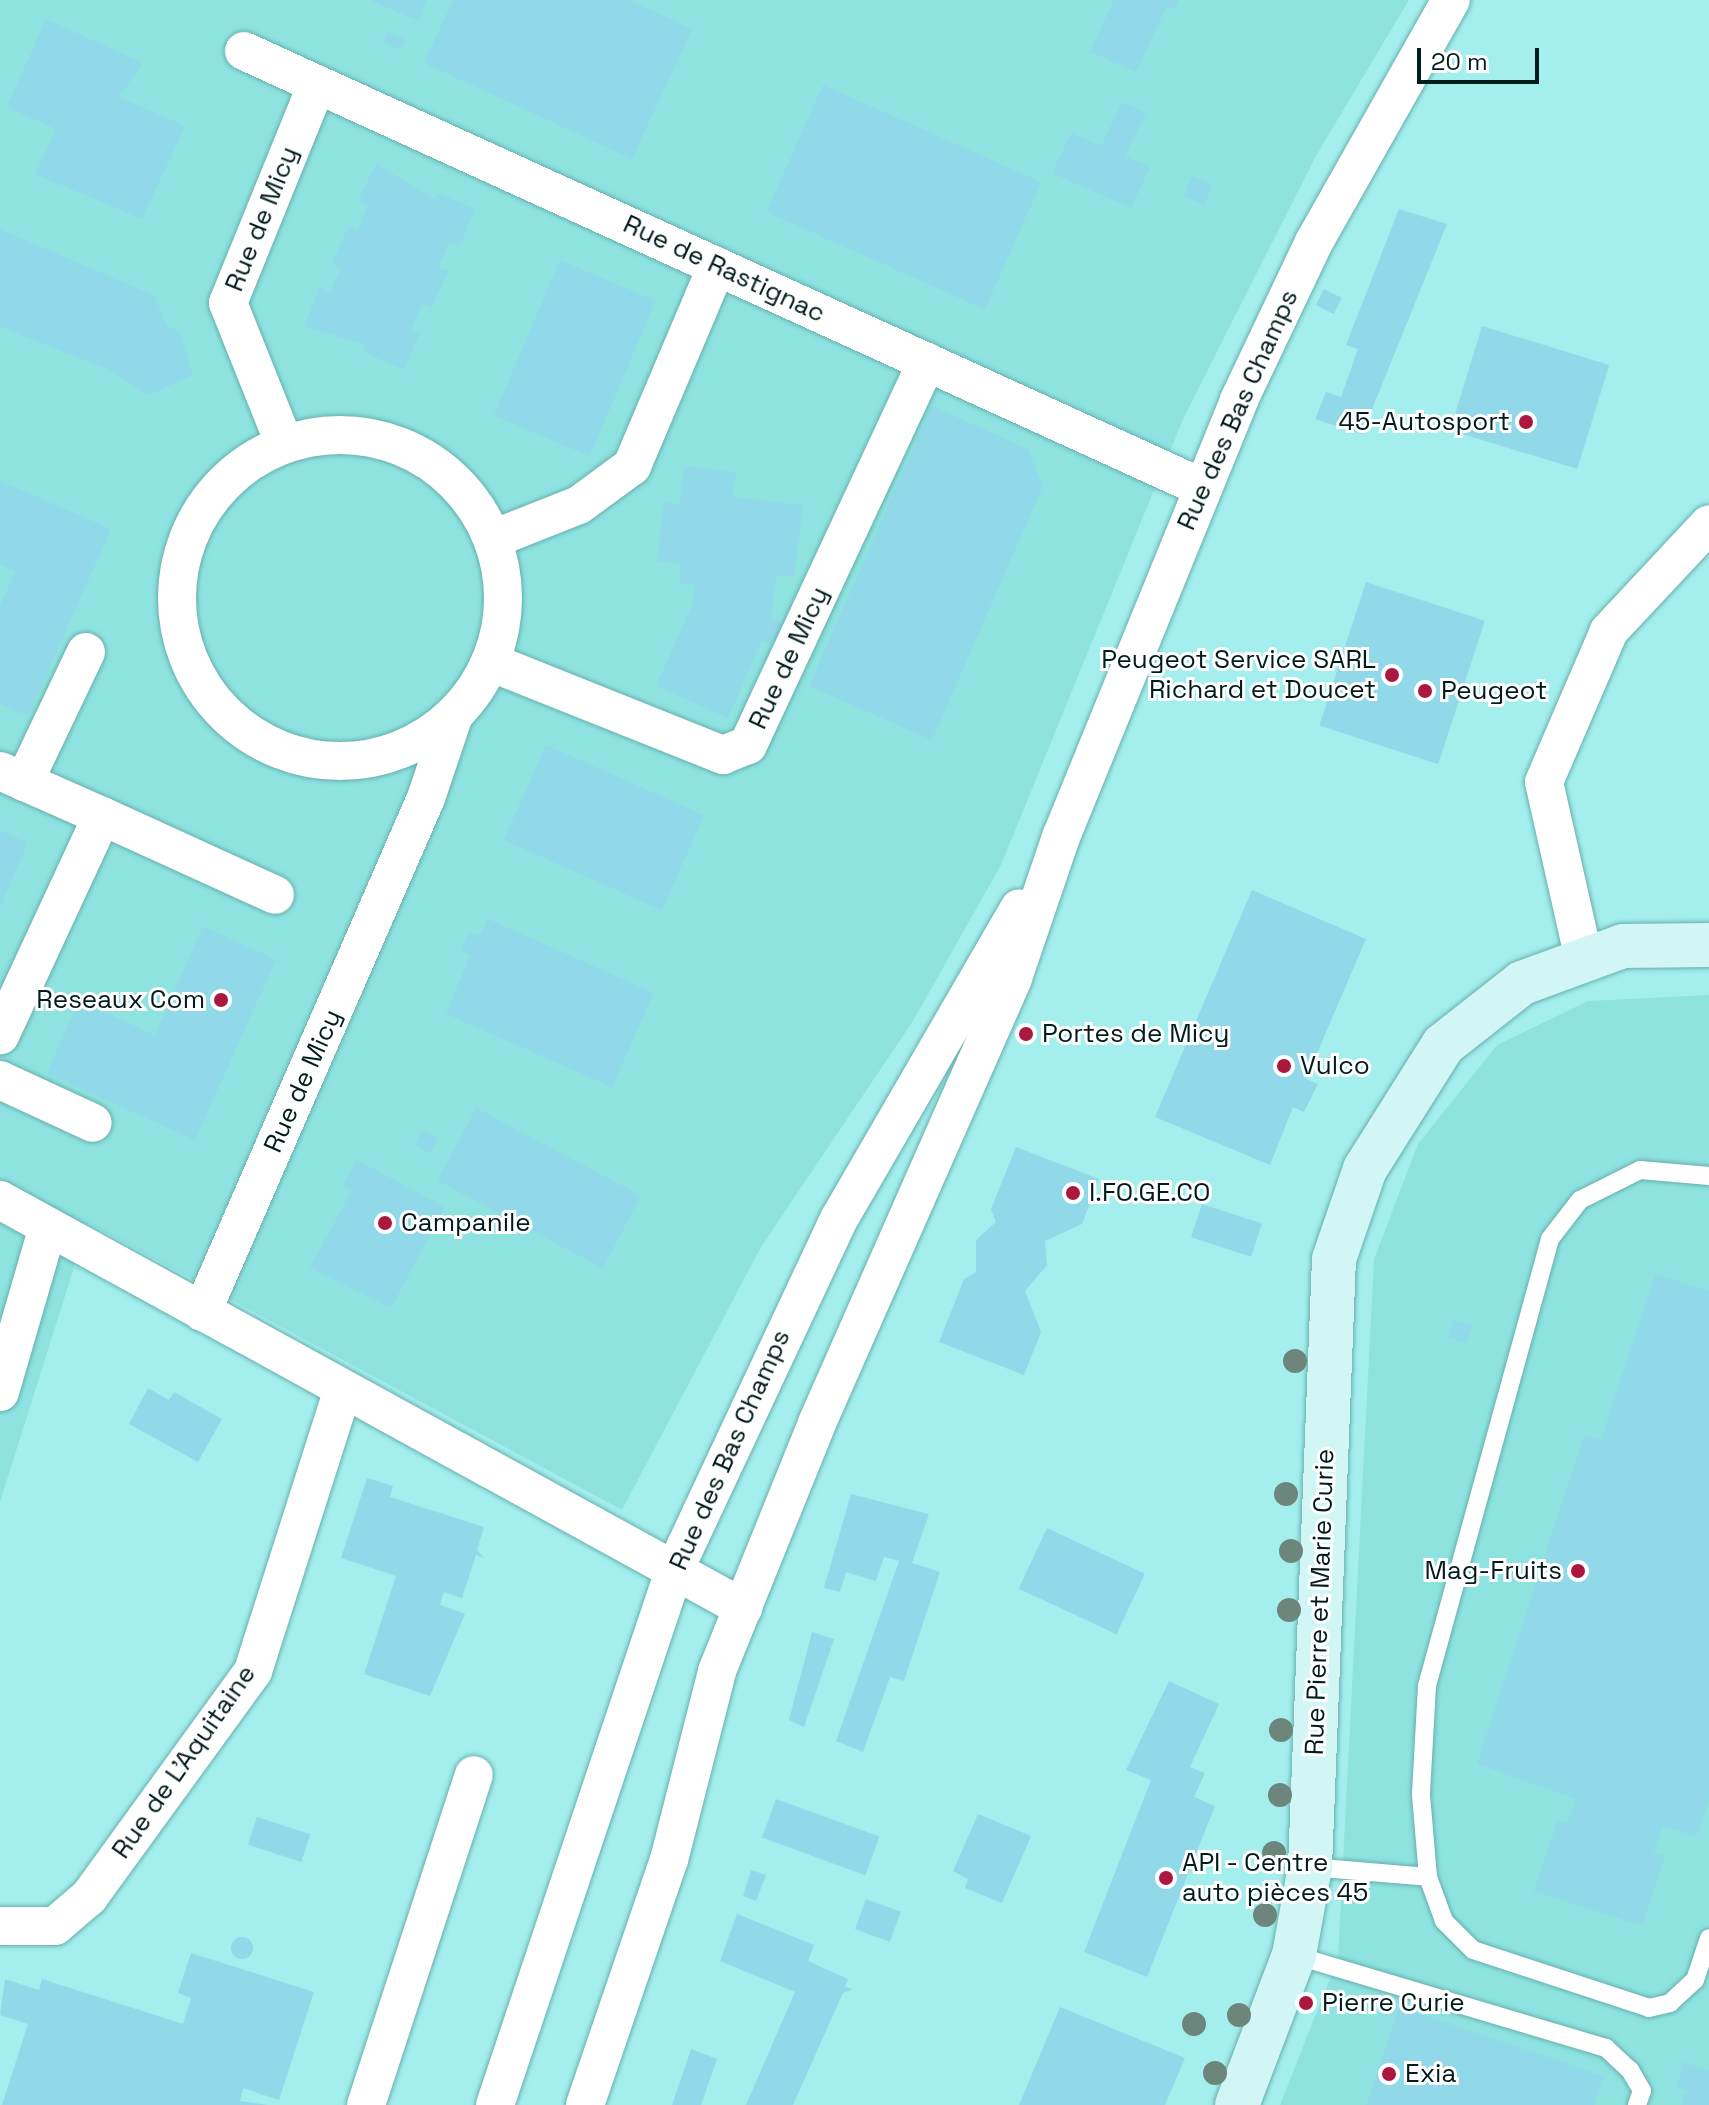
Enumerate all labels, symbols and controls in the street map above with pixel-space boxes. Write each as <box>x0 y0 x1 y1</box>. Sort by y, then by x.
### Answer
scale bar <box>1421 32 1543 82</box>
text: 20 m <box>1431 46 1488 77</box>
street label: Rue de Micy <box>219 142 305 296</box>
street label: Rue de Rastignac <box>618 209 830 329</box>
street label: Rue des Bas Champs <box>1171 285 1305 535</box>
place label: 45-Autosport <box>1339 406 1510 438</box>
marker: 45-Autosport <box>1517 413 1535 431</box>
street label: Rue de Micy <box>742 582 836 734</box>
place label: Peugeot Service SARL Richard et Doucet <box>1101 644 1376 706</box>
marker: Peugeot Service SARL Richard et Doucet <box>1383 666 1401 684</box>
place label: Peugeot <box>1441 675 1547 707</box>
marker: Peugeot <box>1416 682 1434 700</box>
place label: Reseaux Com <box>36 984 205 1016</box>
marker: Reseaux Com <box>212 991 230 1009</box>
street label: Rue de Micy <box>258 1005 348 1157</box>
place label: Portes de Micy <box>1042 1018 1229 1050</box>
marker: Portes de Micy <box>1017 1025 1035 1043</box>
place label: Vulco <box>1300 1050 1370 1082</box>
marker: Vulco <box>1275 1057 1293 1075</box>
place label: I.FO.GE.CO <box>1089 1177 1210 1209</box>
marker: I.FO.GE.CO <box>1064 1184 1082 1202</box>
place label: Campanile <box>401 1207 531 1239</box>
marker: Campanile <box>376 1214 394 1232</box>
street label: Rue des Bas Champs <box>663 1325 797 1575</box>
street label: Rue Pierre et Marie Curie <box>1299 1448 1341 1756</box>
place label: Mag-Fruits <box>1425 1555 1562 1587</box>
marker: Mag-Fruits <box>1569 1562 1587 1580</box>
street label: Rue de L'Aquitaine <box>106 1659 262 1865</box>
place label: API - Centre auto pièces 45 <box>1182 1847 1368 1908</box>
marker: API - Centre auto pièces 45 <box>1157 1869 1175 1887</box>
place label: Pierre Curie <box>1322 1987 1465 2019</box>
marker: Pierre Curie <box>1297 1994 1315 2012</box>
place label: Exia <box>1405 2058 1456 2090</box>
marker: Exia <box>1380 2065 1398 2083</box>

